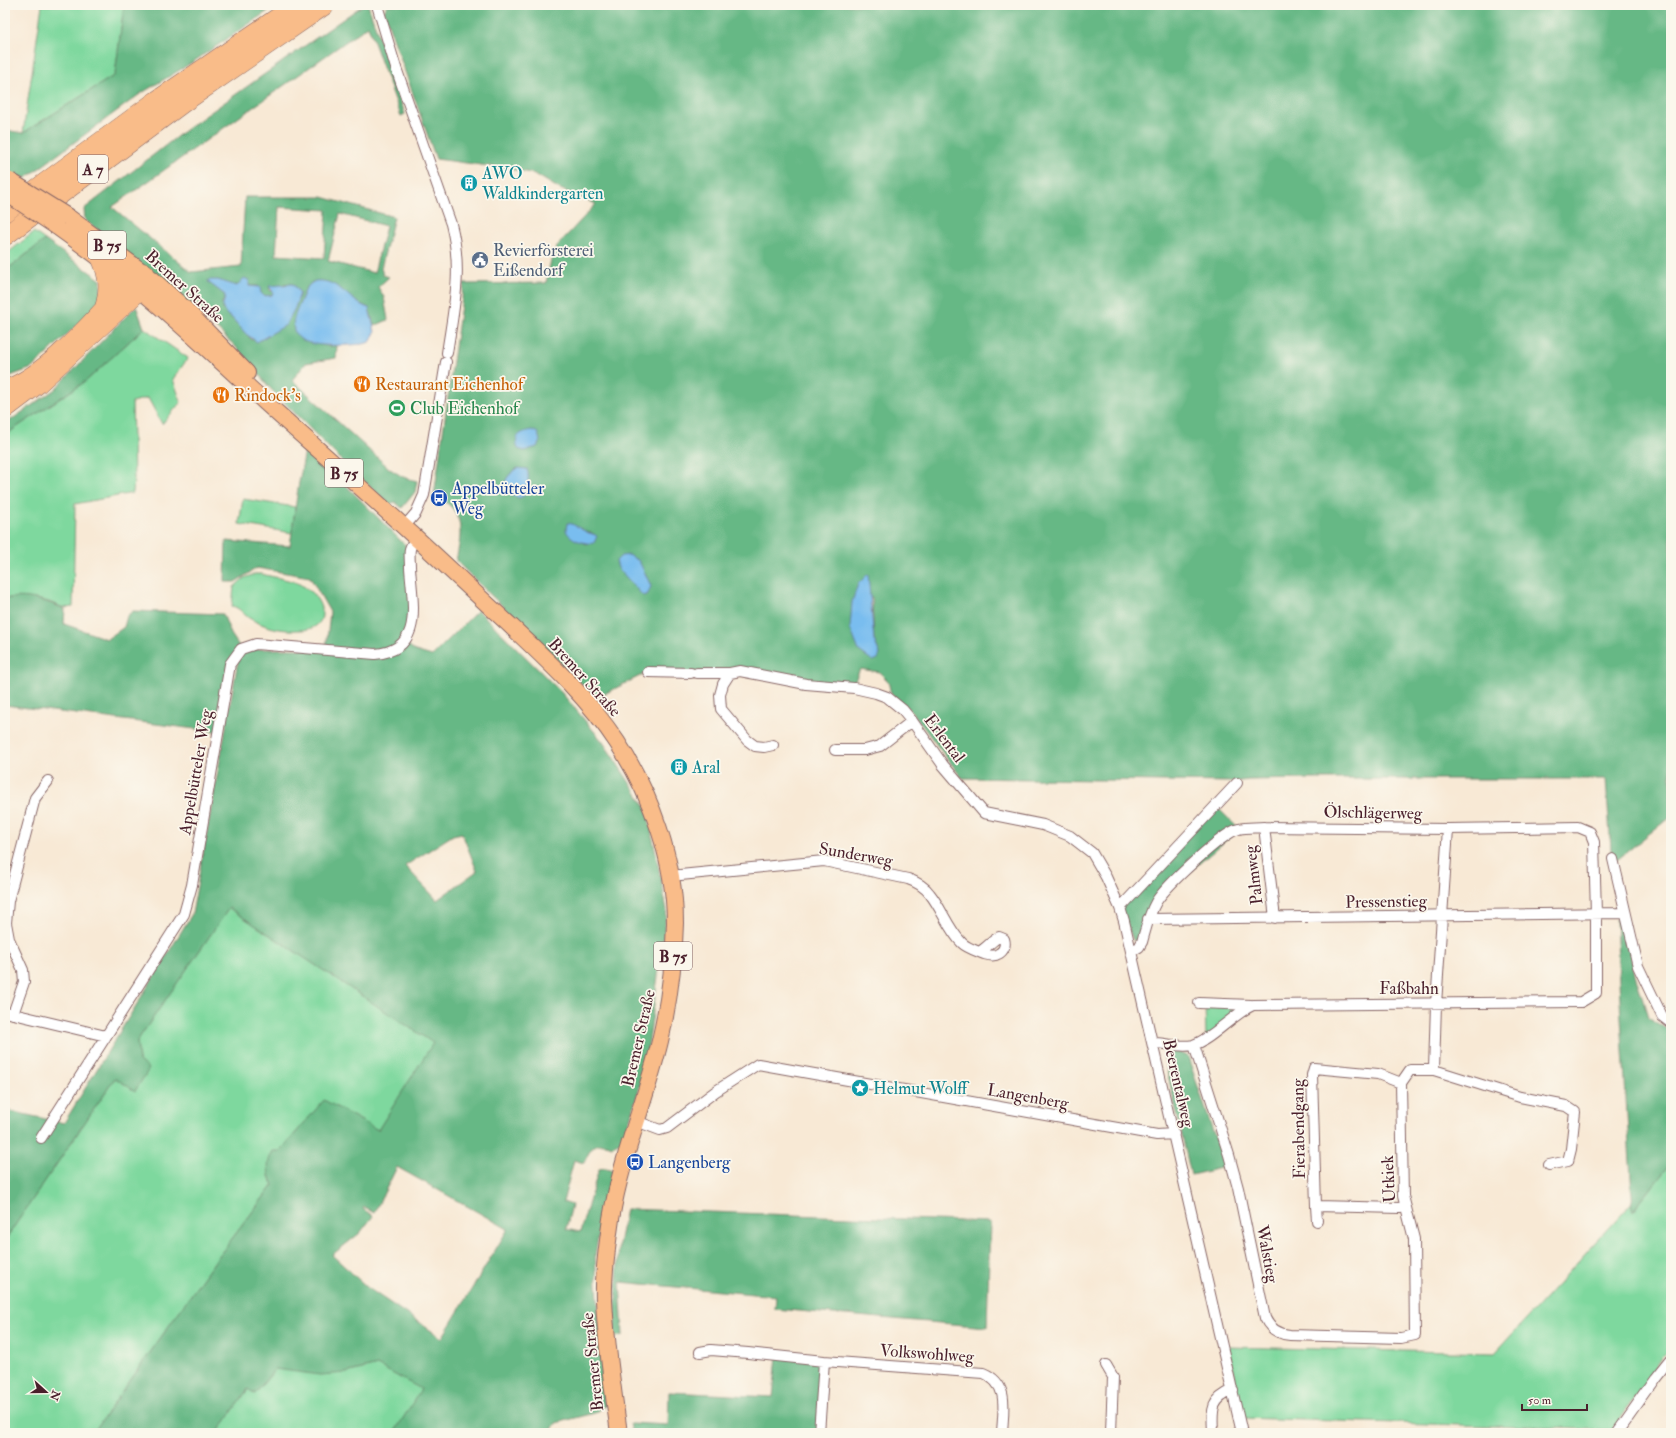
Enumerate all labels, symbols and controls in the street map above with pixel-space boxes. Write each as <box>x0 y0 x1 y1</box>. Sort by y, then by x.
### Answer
road number: A 7 <box>78 155 108 183</box>
place label: AWO Waldkindergarten <box>481 163 604 204</box>
building icon: AWO Waldkindergarten <box>459 173 479 193</box>
road number: B 75 <box>88 231 126 259</box>
place label: Revierförsterei Eißendorf <box>493 240 594 281</box>
street label: Bremer Straße <box>141 245 229 327</box>
public building icon: Revierförsterei Eißendorf <box>470 250 490 270</box>
restaurant icon: Restaurant Eichenhof <box>352 374 372 394</box>
place label: Restaurant Eichenhof <box>375 374 526 395</box>
restaurant icon: Rindock's <box>211 385 231 405</box>
place label: Rindock's <box>234 385 301 406</box>
sports icon: Club Eichenhof <box>387 398 407 418</box>
place label: Club Eichenhof <box>410 398 521 419</box>
road number: B 75 <box>325 459 363 487</box>
place label: Appelbütteler Weg <box>451 478 545 519</box>
bus stop icon: Appelbütteler Weg <box>429 488 449 508</box>
street label: Bremer Straße <box>544 633 626 721</box>
street label: Appelbütteler Weg <box>174 707 218 838</box>
street label: Erlental <box>920 710 970 767</box>
building icon: Aral <box>669 757 689 777</box>
place label: Aral <box>691 757 721 778</box>
street label: Ölschlägerweg <box>1323 800 1423 824</box>
street label: Sunderweg <box>817 838 895 871</box>
street label: Palmweg <box>1239 843 1268 906</box>
street label: Pressenstieg <box>1345 890 1428 913</box>
road number: B 75 <box>654 942 692 970</box>
street label: Faßbahn <box>1379 978 1439 999</box>
street label: Bremer Straße <box>617 987 660 1089</box>
street label: Beerentalweg <box>1158 1037 1199 1130</box>
place icon: Helmut Wolff <box>850 1078 870 1098</box>
place label: Helmut Wolff <box>873 1078 970 1099</box>
street label: Fierabendgang <box>1287 1078 1310 1179</box>
street label: Langenberg <box>986 1079 1071 1114</box>
bus stop icon: Langenberg <box>625 1152 645 1172</box>
place label: Langenberg <box>648 1152 731 1173</box>
street label: Utkiek <box>1377 1155 1400 1203</box>
street label: Walstieg <box>1251 1222 1284 1285</box>
street label: Bremer Straße <box>577 1312 608 1412</box>
street label: Volkswohlweg <box>879 1340 975 1367</box>
north arrow <box>26 1372 66 1412</box>
scale bar <box>1522 1386 1587 1412</box>
text: N <box>47 1388 63 1403</box>
text: 50 m <box>1528 1393 1552 1408</box>

